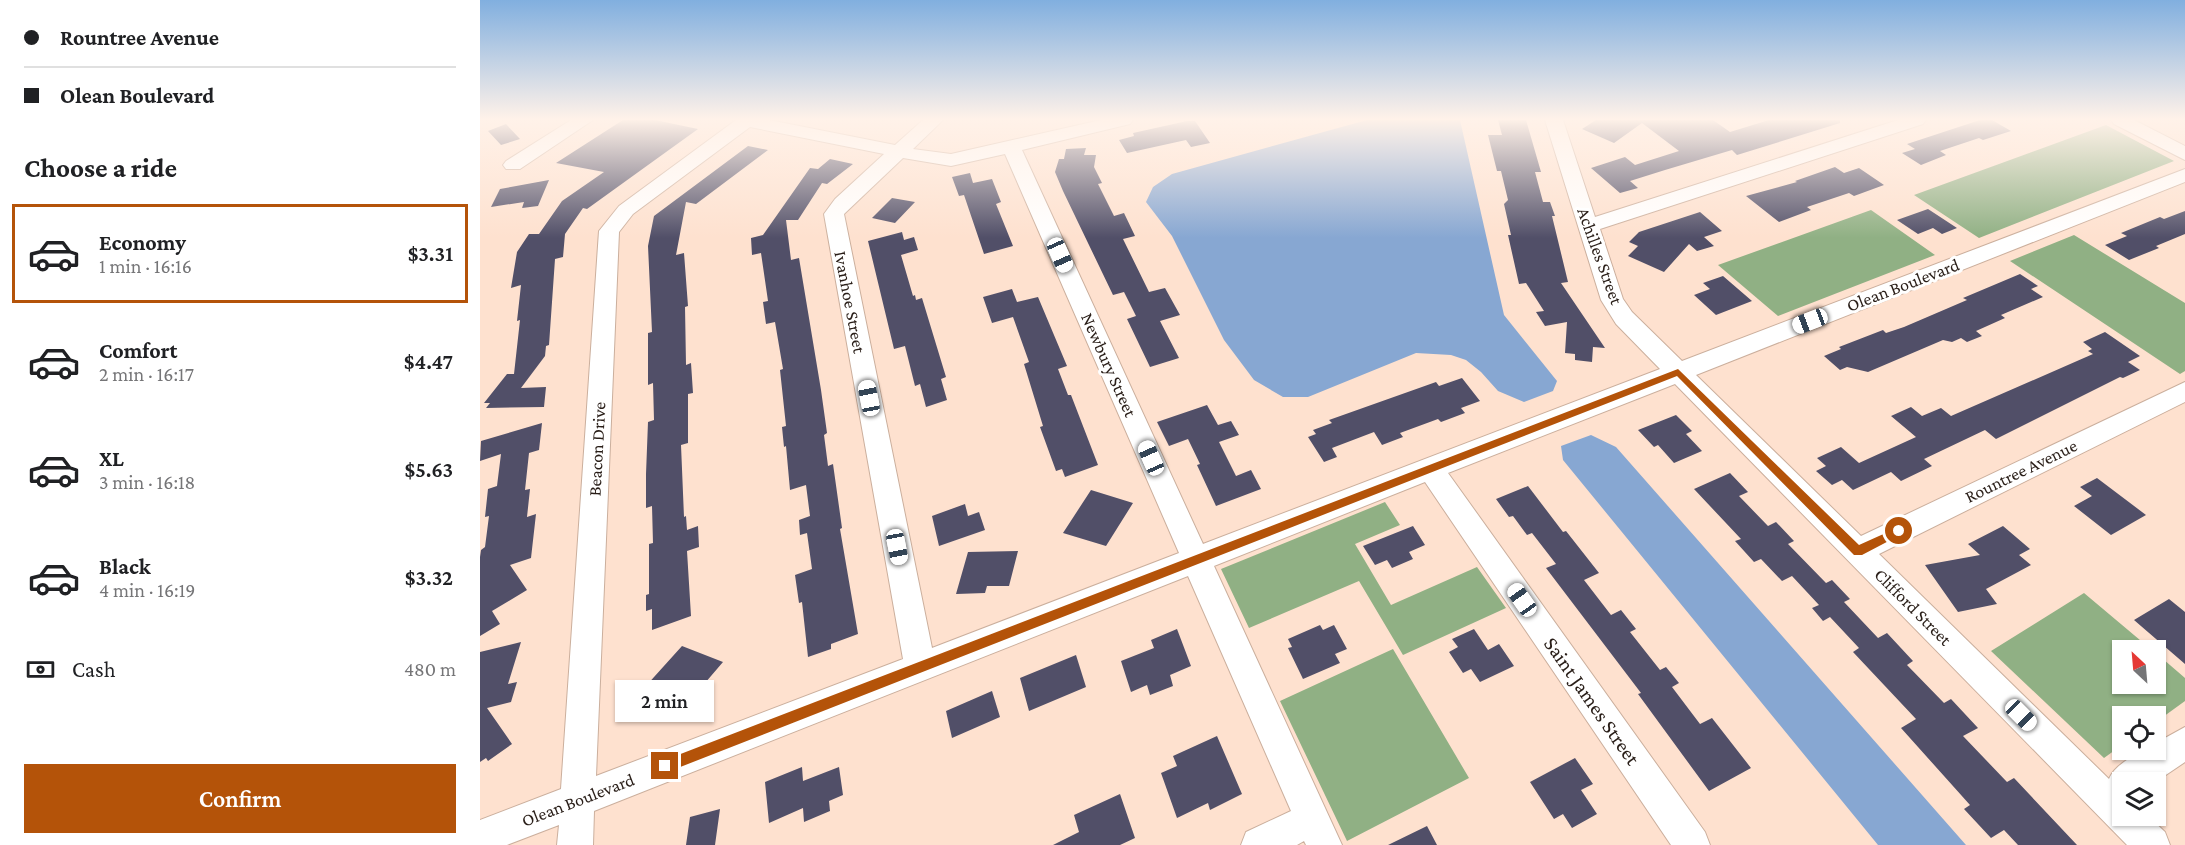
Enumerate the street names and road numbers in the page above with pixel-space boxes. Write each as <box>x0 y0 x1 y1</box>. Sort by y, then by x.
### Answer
street label: Achilles Street <box>1573 205 1627 308</box>
street label: Ivanhoe Street <box>830 249 870 356</box>
street label: Olean Boulevard <box>1844 254 1963 316</box>
street label: Newbury Street <box>1077 310 1141 421</box>
street label: Beacon Drive <box>585 401 609 497</box>
street label: Rountree Avenue <box>1962 435 2080 507</box>
street label: Clifford Street <box>1870 564 1956 650</box>
street label: Saint James Street <box>1539 632 1646 770</box>
street label: Olean Boulevard <box>519 769 638 831</box>

